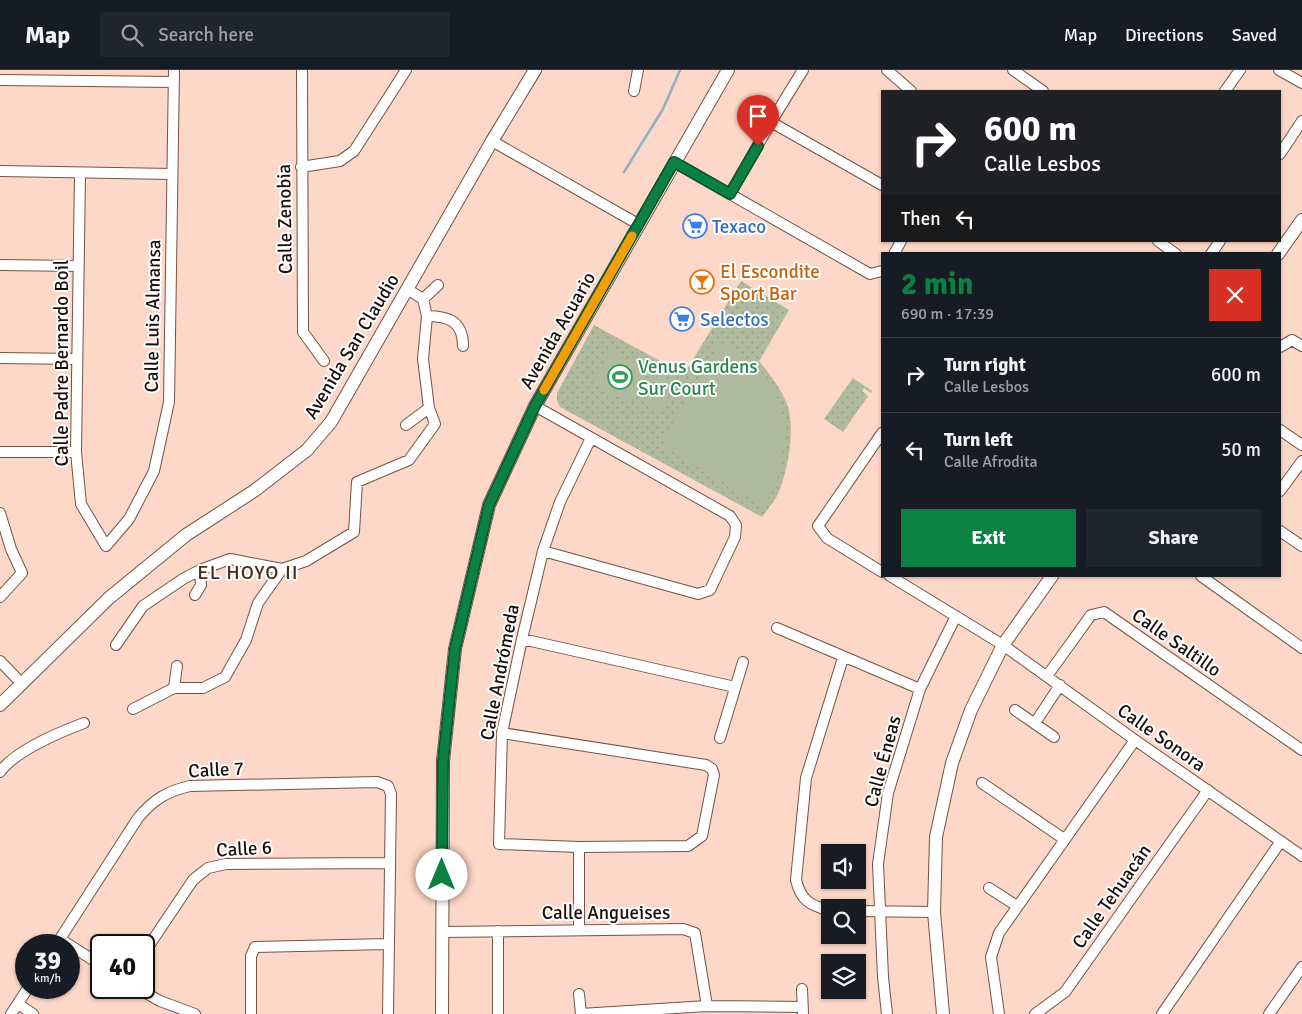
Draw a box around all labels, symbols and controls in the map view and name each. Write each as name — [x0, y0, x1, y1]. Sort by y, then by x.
search box — [100, 12, 450, 57]
text: Map — [25, 20, 70, 50]
icon: search — [118, 21, 146, 49]
text: Search here — [158, 23, 254, 47]
text: Map — [1064, 24, 1097, 46]
text: Directions — [1125, 24, 1204, 46]
text: Saved — [1232, 24, 1277, 46]
pin — [737, 95, 779, 146]
icon: arrive — [744, 102, 772, 130]
text: 600 m — [984, 107, 1077, 150]
icon: right — [901, 110, 966, 175]
text: Calle Lesbos — [984, 150, 1101, 177]
street label: Calle Zenobia — [272, 164, 298, 274]
icon: left — [951, 205, 979, 233]
text: Then — [901, 207, 941, 231]
supermarket icon: Texaco — [682, 213, 708, 239]
place label: Texaco — [712, 215, 766, 239]
street label: Calle Luis Almansa — [140, 239, 166, 393]
street label: Calle Padre Bernardo Boil — [50, 260, 74, 466]
place label: El Escondite Sport Bar — [720, 260, 820, 306]
text: 2 min — [901, 266, 973, 303]
street label: Avenida Acuario — [515, 267, 601, 393]
street label: Avenida San Claudio — [299, 269, 405, 424]
bar icon: El Escondite Sport Bar — [689, 269, 715, 295]
button: close — [1209, 269, 1261, 321]
text: 690 m · 17:39 — [901, 304, 994, 324]
supermarket icon: Selectos — [669, 306, 695, 332]
place label: Selectos — [700, 308, 769, 332]
text: Turn right — [944, 353, 1026, 377]
place label: Venus Gardens Sur Court — [638, 355, 758, 401]
icon: right — [901, 361, 929, 389]
text: 600 m — [1211, 363, 1261, 387]
sports icon: Venus Gardens Sur Court — [607, 364, 633, 390]
text: Calle Lesbos — [944, 377, 1029, 397]
text: Turn left — [944, 428, 1013, 452]
icon: left — [901, 436, 929, 464]
text: 50 m — [1221, 438, 1261, 462]
text: Calle Afrodita — [944, 452, 1038, 472]
button: Exit — [901, 509, 1076, 567]
button: Share — [1086, 509, 1261, 567]
district label: EL HOYO II — [197, 560, 299, 585]
street label: Calle Andrómeda — [475, 602, 525, 742]
street label: Calle Saltillo — [1127, 603, 1226, 682]
street label: Calle Sonora — [1113, 699, 1210, 777]
street label: Calle Éneas — [859, 713, 907, 810]
street label: Calle 7 — [188, 757, 244, 783]
street label: Calle 6 — [216, 836, 272, 862]
street label: Calle Tehuacán — [1067, 840, 1157, 953]
map controls — [821, 844, 866, 999]
button: sound — [821, 844, 866, 889]
position arrow — [415, 848, 467, 900]
button: search — [821, 899, 866, 944]
street label: Calle Angueises — [542, 901, 670, 925]
speed limit sign: 40 — [90, 934, 155, 999]
text: 39 — [34, 945, 61, 976]
button: layers — [821, 954, 866, 999]
text: km/h — [34, 971, 61, 986]

